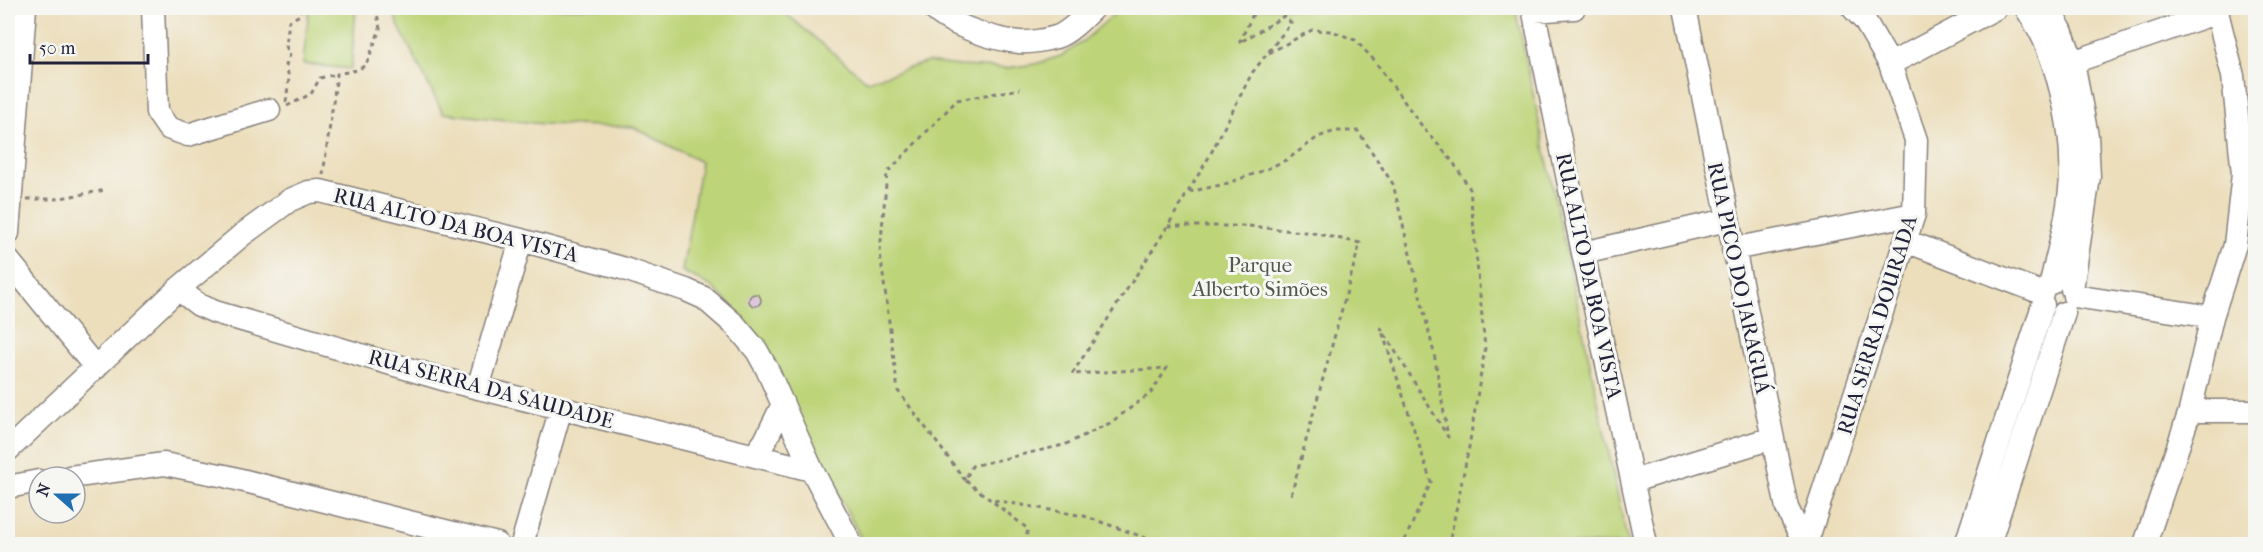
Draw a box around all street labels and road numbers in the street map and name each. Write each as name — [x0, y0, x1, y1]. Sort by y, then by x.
street label: RUA ALTO DA BOA VISTA — [1551, 151, 1627, 402]
street label: RUA PICO DO JARAGUÁ — [1703, 160, 1775, 396]
street label: RUA ALTO DA BOA VISTA — [331, 183, 581, 267]
street label: RUA SERRA DOURADA — [1832, 212, 1922, 437]
street label: RUA SERRA DA SAUDADE — [366, 345, 616, 433]

